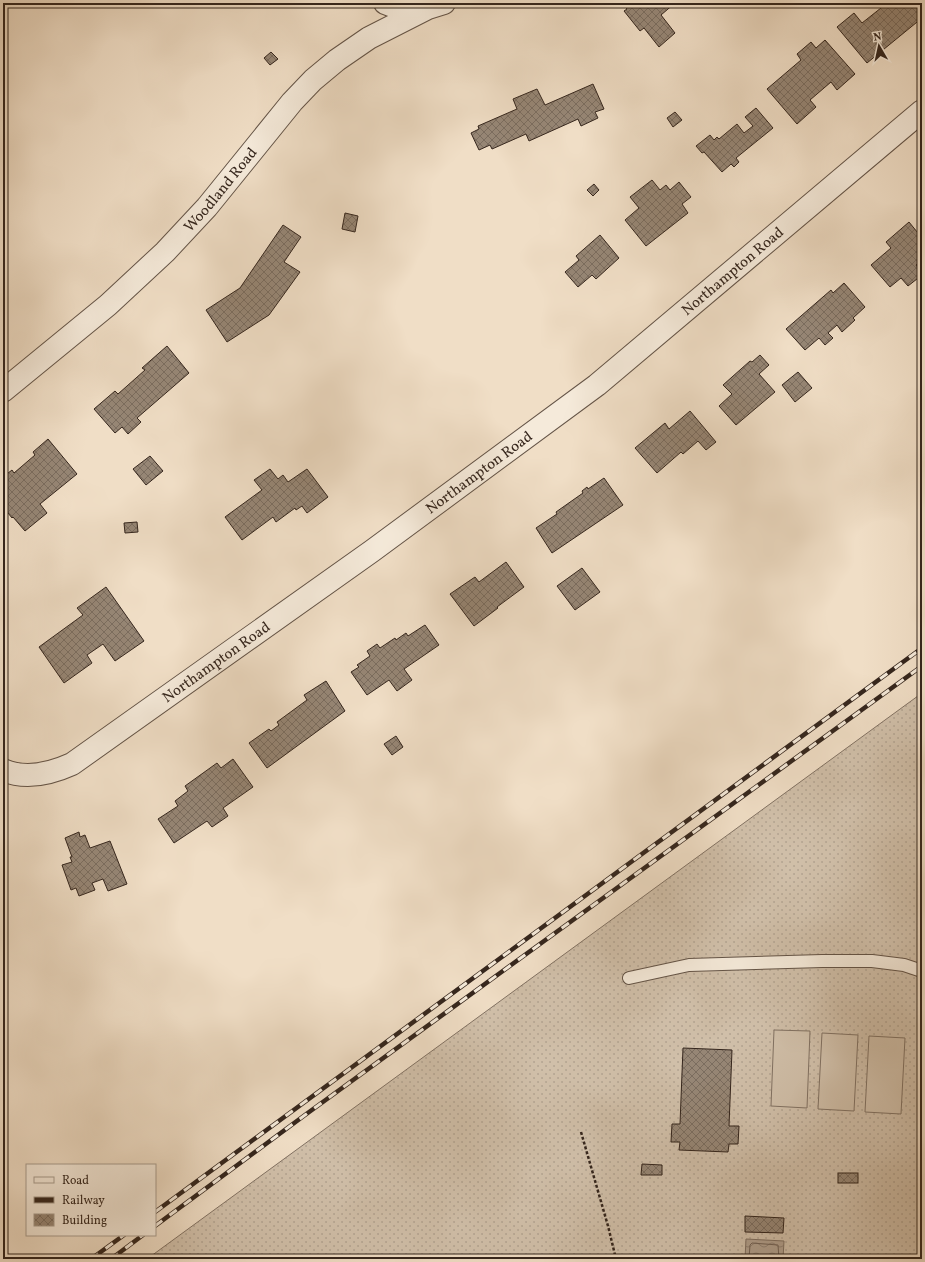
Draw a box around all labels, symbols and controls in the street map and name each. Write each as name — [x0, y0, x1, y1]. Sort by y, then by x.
north arrow — [859, 26, 899, 66]
text: N — [873, 30, 883, 46]
street label: Woodland Road — [180, 144, 263, 237]
street label: Northampton Road — [678, 223, 789, 321]
street label: Northampton Road — [422, 427, 537, 520]
street label: Northampton Road — [159, 617, 275, 709]
legend — [26, 1164, 156, 1236]
text: Road — [62, 1173, 89, 1189]
text: Railway — [62, 1193, 105, 1209]
text: Building — [62, 1213, 107, 1229]

